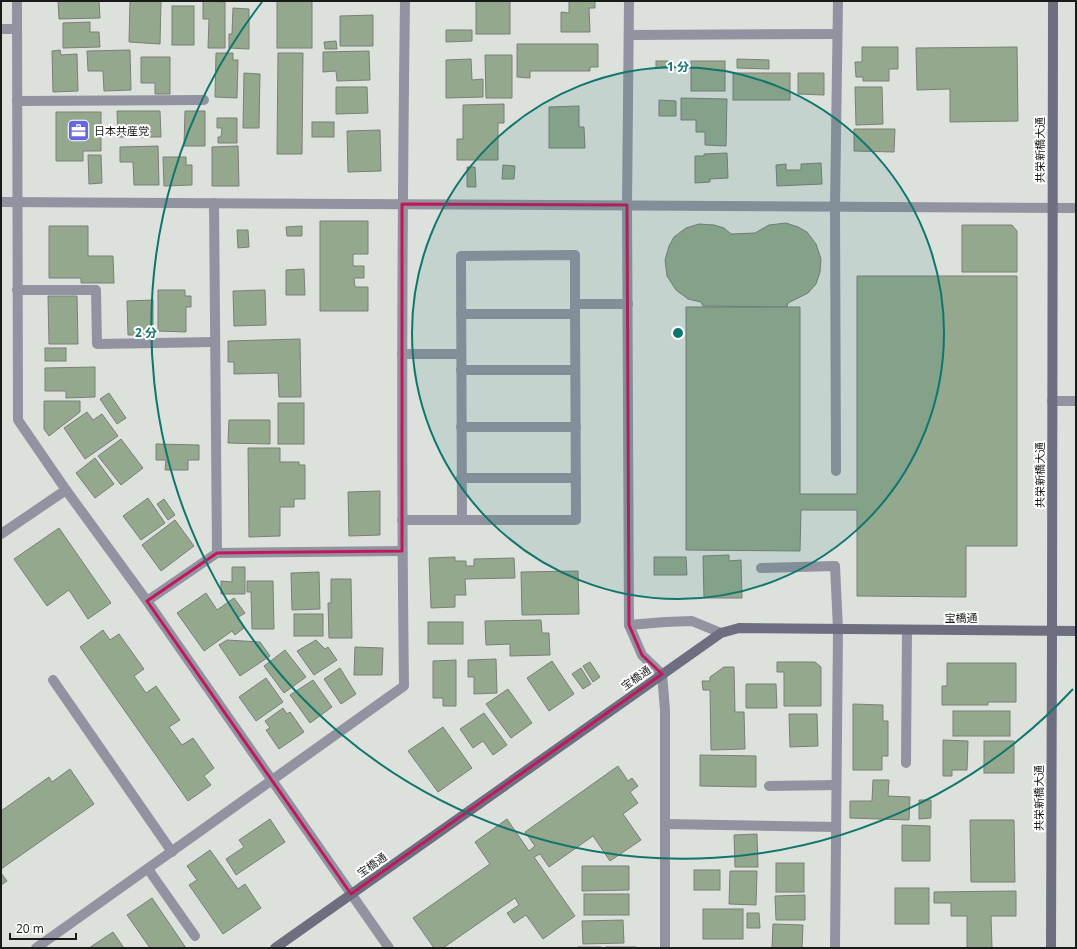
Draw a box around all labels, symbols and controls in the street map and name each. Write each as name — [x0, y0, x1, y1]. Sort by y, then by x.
text: 1 分 — [667, 58, 689, 75]
street label: 共栄新橋大通 — [1032, 117, 1047, 183]
office icon: 日本共産党 — [66, 118, 92, 144]
place label: 日本共産党 — [94, 123, 149, 138]
text: 2 分 — [135, 324, 157, 341]
centre of rings — [671, 326, 685, 340]
street label: 共栄新橋大通 — [1032, 442, 1047, 508]
street label: 宝橋通 — [945, 610, 978, 625]
street label: 宝橋通 — [618, 662, 654, 693]
street label: 共栄新橋大通 — [1031, 765, 1046, 831]
street label: 宝橋通 — [354, 849, 390, 880]
scale bar — [10, 915, 76, 941]
text: 20 m — [16, 920, 44, 937]

